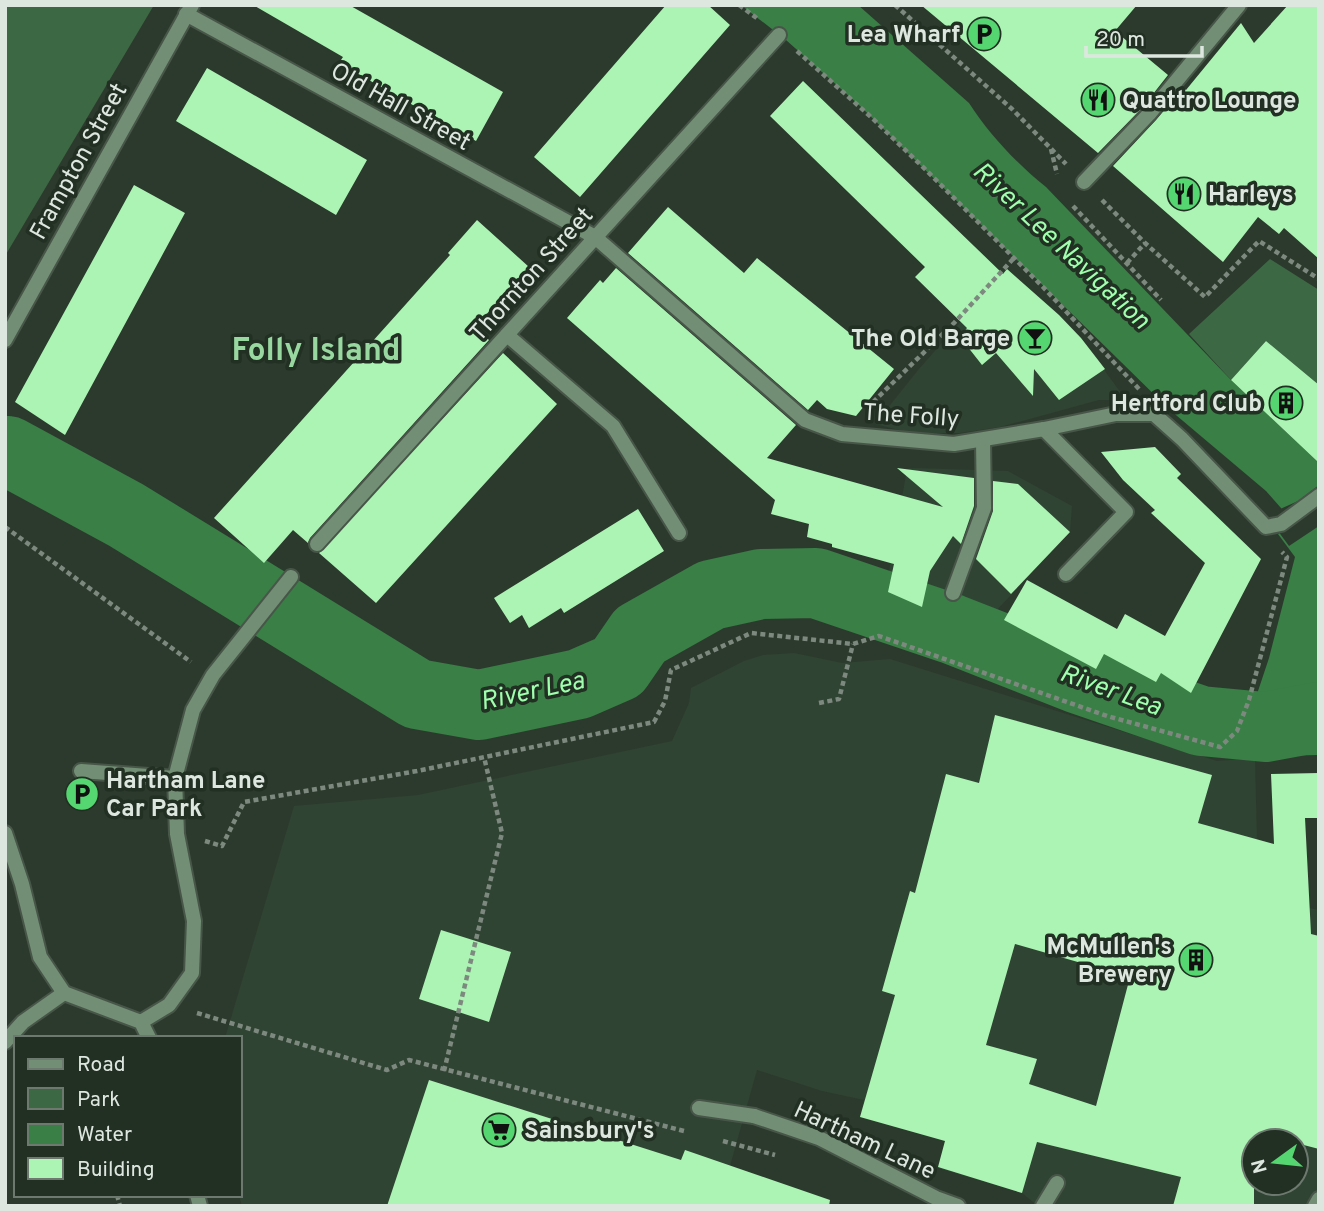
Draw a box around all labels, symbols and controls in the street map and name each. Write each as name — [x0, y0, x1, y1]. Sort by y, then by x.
scale bar — [1086, 14, 1202, 58]
parking icon: Lea Wharf — [965, 15, 1003, 53]
place label: Lea Wharf — [847, 21, 960, 51]
text: 20 m — [1096, 27, 1145, 54]
street label: Old Hall Street — [325, 57, 475, 159]
street label: Frampton Street — [24, 78, 135, 246]
restaurant icon: Quattro Lounge — [1079, 81, 1117, 119]
place label: Quattro Lounge — [1122, 87, 1296, 117]
water label: River Lee Navigation — [965, 156, 1156, 338]
restaurant icon: Harleys — [1165, 175, 1203, 213]
place label: Harleys — [1208, 181, 1294, 211]
street label: Thornton Street — [464, 202, 601, 349]
bar icon: The Old Barge — [1016, 319, 1054, 357]
place label: The Old Barge — [851, 325, 1010, 355]
district label: Folly Island — [231, 332, 401, 372]
building icon: Hertford Club — [1267, 384, 1305, 422]
place label: Hertford Club — [1111, 390, 1262, 420]
street label: The Folly — [862, 399, 960, 435]
water label: River Lea — [1055, 658, 1166, 725]
water label: River Lea — [477, 665, 588, 720]
place label: Hartham Lane Car Park — [106, 767, 265, 825]
parking icon: Hartham Lane Car Park — [63, 775, 101, 813]
place label: McMullen's Brewery — [1047, 933, 1172, 991]
building icon: McMullen's Brewery — [1177, 941, 1215, 979]
legend — [14, 1036, 242, 1197]
text: Road — [77, 1052, 126, 1079]
text: Park — [77, 1087, 120, 1114]
street label: Hartham Lane — [788, 1096, 940, 1188]
supermarket icon: Sainsbury's — [480, 1111, 518, 1149]
place label: Sainsbury's — [524, 1117, 655, 1147]
text: Water — [77, 1122, 132, 1149]
north arrow — [1240, 1127, 1310, 1197]
text: N — [1247, 1156, 1274, 1176]
text: Building — [77, 1157, 155, 1184]

